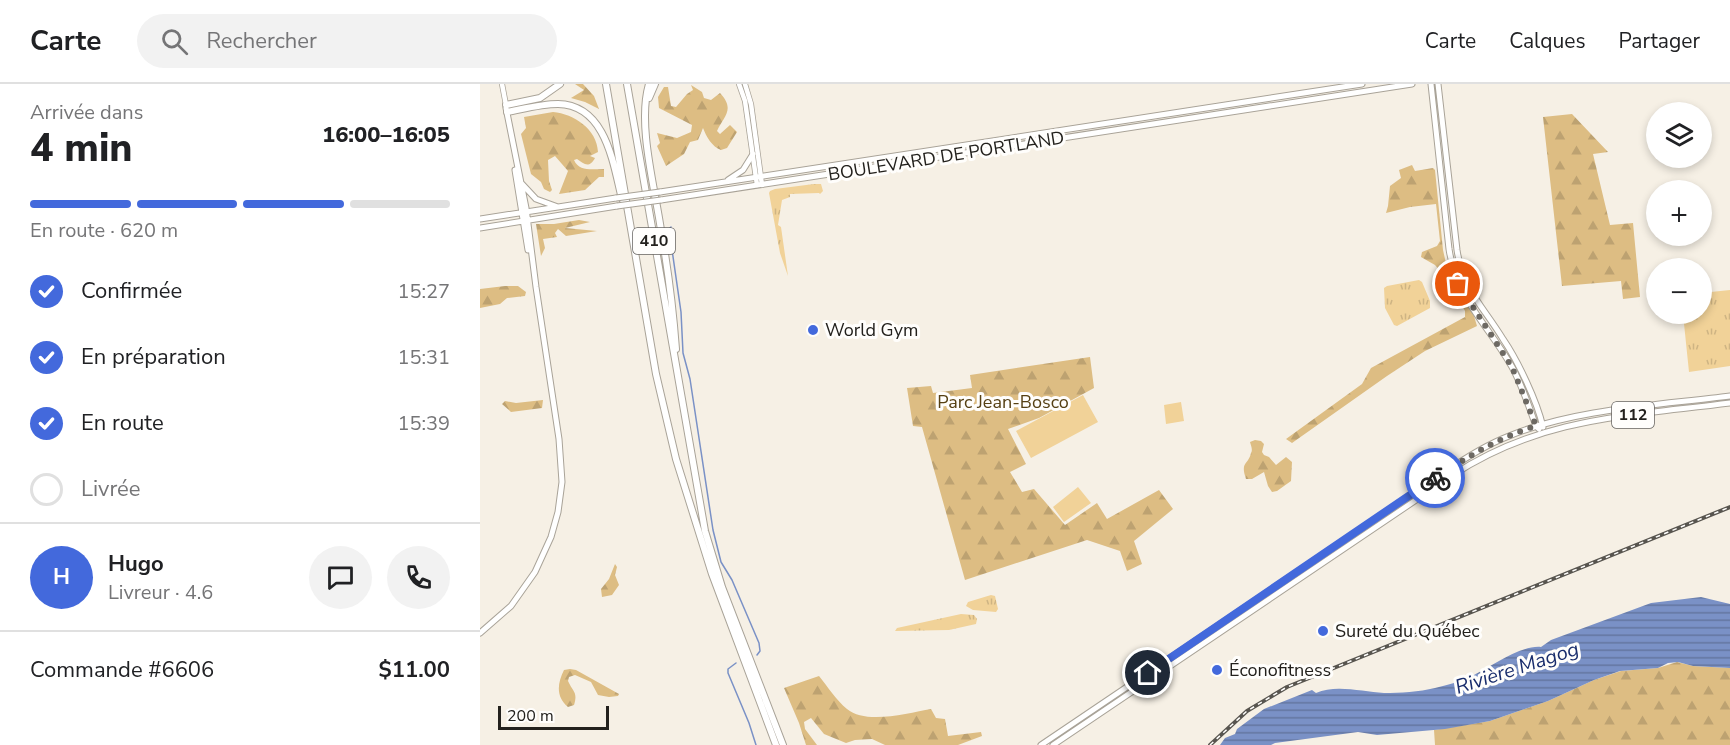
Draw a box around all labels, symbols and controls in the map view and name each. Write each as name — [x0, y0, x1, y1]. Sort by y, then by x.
search box — [137, 14, 557, 68]
text: Carte — [30, 22, 101, 60]
icon: search — [158, 25, 191, 58]
text: Rechercher — [206, 26, 317, 56]
text: Carte — [1425, 27, 1476, 55]
text: Calques — [1509, 27, 1586, 55]
text: Partager — [1619, 27, 1700, 55]
text: Arrivée dans — [30, 99, 143, 126]
map controls — [1646, 102, 1712, 324]
button: layers — [1646, 102, 1712, 168]
text: 16:00–16:05 — [322, 120, 450, 150]
text: 4 min — [30, 122, 133, 175]
street label: BOULEVARD DE PORTLAND — [826, 125, 1066, 187]
button: + — [1646, 180, 1712, 246]
text: En route · 620 m — [30, 217, 178, 244]
road number: 410 — [633, 228, 675, 254]
pin — [1432, 258, 1483, 309]
button: − — [1646, 258, 1712, 324]
icon: bag — [1441, 267, 1474, 300]
icon: check — [30, 275, 63, 308]
text: Confirmée — [81, 276, 182, 306]
text: 15:27 — [397, 278, 450, 305]
place label: World Gym — [825, 318, 918, 342]
marker: World Gym — [806, 323, 820, 337]
icon: check — [30, 341, 63, 374]
text: En préparation — [81, 342, 226, 372]
text: 15:31 — [397, 344, 450, 371]
park label: Parc Jean-Bosco — [937, 390, 1069, 414]
road number: 112 — [1612, 402, 1654, 428]
icon: check — [30, 407, 63, 440]
text: En route — [81, 408, 164, 438]
text: 15:39 — [397, 410, 450, 437]
courier — [1405, 448, 1465, 508]
icon: bike — [1419, 462, 1452, 495]
text: Livrée — [81, 474, 141, 504]
button: chat — [309, 546, 372, 609]
button: phone — [387, 546, 450, 609]
text: Hugo — [108, 549, 164, 579]
text: H — [53, 562, 70, 592]
text: Livreur · 4.6 — [108, 579, 213, 606]
place label: Sureté du Québec — [1335, 619, 1480, 643]
marker: Sureté du Québec — [1316, 624, 1330, 638]
water label: Rivière Magog — [1452, 635, 1582, 701]
pin — [1122, 647, 1173, 698]
text: Commande #6606 — [30, 655, 214, 685]
text: $11.00 — [379, 655, 450, 685]
icon: home — [1131, 656, 1164, 689]
place label: Éconofitness — [1229, 658, 1331, 682]
marker: Éconofitness — [1210, 663, 1224, 677]
scale bar — [498, 703, 609, 730]
text: 200 m — [507, 705, 554, 727]

